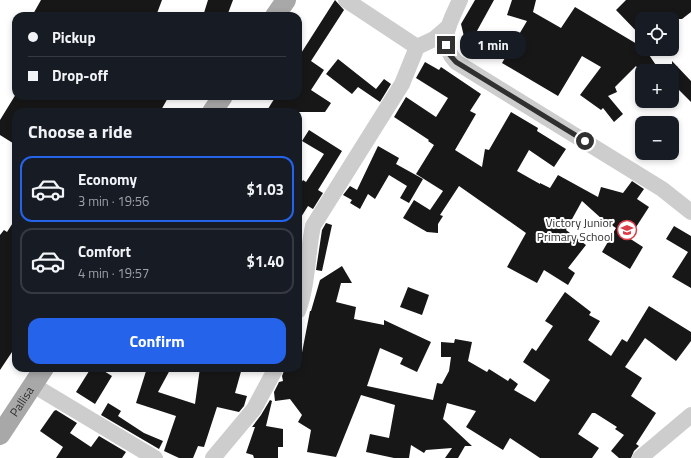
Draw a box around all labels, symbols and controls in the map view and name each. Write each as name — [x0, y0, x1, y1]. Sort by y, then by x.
map controls — [635, 12, 679, 160]
button: locate — [635, 12, 679, 56]
text: Pickup — [52, 26, 96, 49]
callout: 1 min — [460, 31, 526, 59]
text: 1 min — [477, 35, 509, 55]
route end — [437, 36, 455, 54]
text: Drop-off — [52, 64, 108, 87]
button: + — [635, 64, 679, 108]
button: − — [635, 116, 679, 160]
text: Choose a ride — [28, 118, 132, 145]
route start — [576, 132, 594, 150]
text: Economy — [78, 168, 137, 191]
icon: car — [30, 171, 66, 207]
text: $1.03 — [247, 178, 284, 201]
text: 3 min · 19:56 — [78, 191, 149, 211]
place label: Victory Junior Primary School — [537, 213, 613, 246]
school or university icon: Victory Junior Primary School — [616, 219, 638, 241]
text: Comfort — [78, 240, 131, 263]
icon: car — [30, 243, 66, 279]
text: $1.40 — [247, 250, 284, 273]
text: 4 min · 19:57 — [78, 263, 149, 283]
button: Confirm — [28, 318, 286, 364]
street label: Pallisa — [5, 382, 39, 420]

